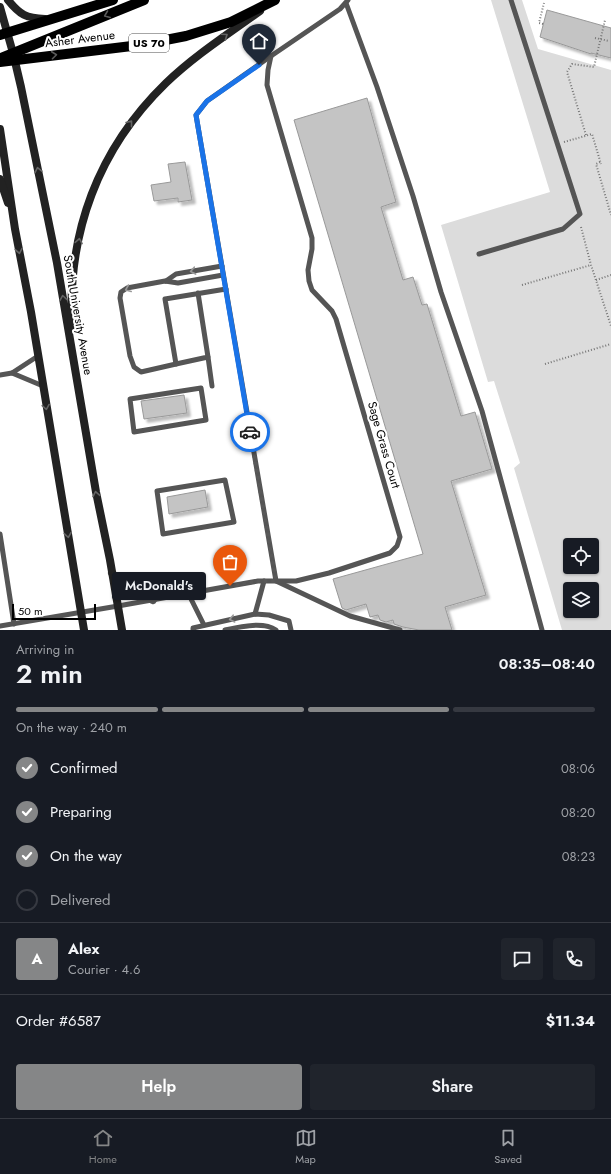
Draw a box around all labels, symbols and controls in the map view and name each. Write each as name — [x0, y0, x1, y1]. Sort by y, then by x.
one-way arrow — [104, 10, 111, 18]
pin — [242, 24, 276, 65]
street label: Asher Avenue — [44, 26, 116, 52]
icon: home — [248, 30, 270, 52]
one-way arrow — [221, 33, 228, 41]
road number: US 70 — [129, 34, 169, 52]
one-way arrow — [51, 51, 57, 60]
one-way arrow — [125, 121, 132, 128]
one-way arrow — [35, 167, 43, 173]
one-way arrow — [74, 238, 82, 245]
one-way arrow — [15, 248, 23, 254]
street label: South University Avenue — [59, 254, 97, 376]
one-way arrow — [190, 266, 196, 275]
one-way arrow — [124, 285, 131, 293]
one-way arrow — [59, 295, 68, 301]
street label: Sage Grass Court — [363, 400, 405, 491]
one-way arrow — [41, 404, 50, 410]
courier — [230, 412, 270, 452]
icon: car — [239, 421, 261, 443]
one-way arrow — [93, 491, 101, 497]
one-way arrow — [63, 532, 72, 538]
map controls — [563, 538, 599, 618]
button: locate — [563, 538, 599, 574]
pin — [213, 545, 247, 586]
icon: bag — [219, 551, 241, 573]
callout: McDonald's — [112, 572, 206, 600]
text: McDonald's — [125, 576, 193, 595]
button: layers — [563, 582, 599, 618]
scale bar — [12, 602, 96, 621]
text: 50 m — [18, 603, 43, 619]
one-way arrow — [229, 614, 236, 622]
text: Arriving in — [16, 640, 74, 659]
text: 08:35–08:40 — [499, 653, 595, 675]
text: 2 min — [16, 655, 83, 693]
text: On the way · 240 m — [16, 718, 127, 737]
icon: check — [16, 757, 38, 779]
text: Confirmed — [50, 757, 118, 779]
text: 08:06 — [561, 759, 595, 778]
icon: check — [16, 801, 38, 823]
text: Preparing — [50, 801, 112, 823]
text: 08:20 — [561, 803, 595, 822]
icon: check — [16, 845, 38, 867]
text: On the way — [50, 845, 122, 867]
text: 08:23 — [562, 847, 595, 866]
text: Delivered — [50, 889, 111, 911]
text: Alex — [68, 938, 99, 960]
button: chat — [501, 938, 543, 980]
button: phone — [553, 938, 595, 980]
text: A — [31, 948, 43, 970]
text: Courier · 4.6 — [68, 960, 141, 979]
text: Order #6587 — [16, 1010, 101, 1032]
text: $11.34 — [546, 1010, 595, 1032]
button: Help — [16, 1064, 302, 1110]
button: Share — [310, 1064, 595, 1110]
tab: Home — [89, 1127, 117, 1167]
tab: Map — [295, 1127, 317, 1167]
tab: Saved — [494, 1127, 522, 1167]

